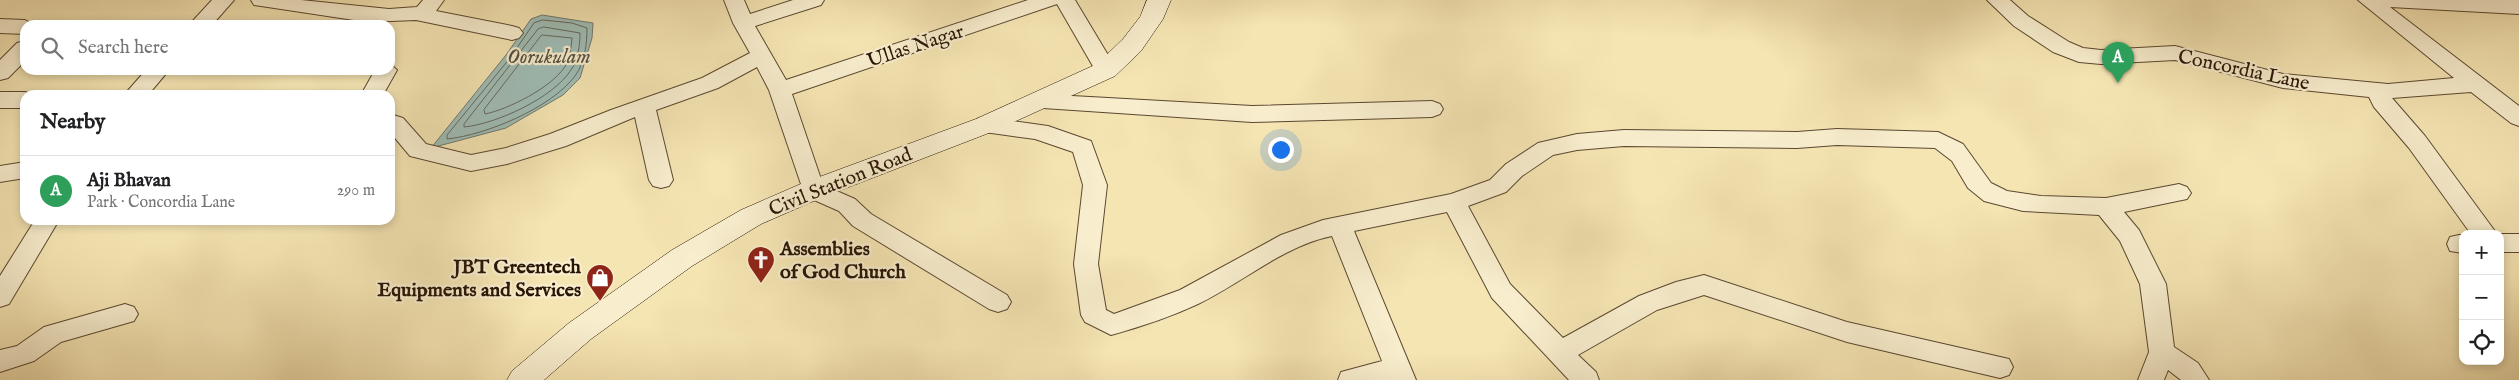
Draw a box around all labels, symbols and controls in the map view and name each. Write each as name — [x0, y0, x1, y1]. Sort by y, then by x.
street label: Ullas Nagar — [864, 19, 968, 74]
search box — [20, 20, 395, 75]
icon: search — [38, 34, 66, 62]
text: Search here — [78, 36, 169, 60]
pin: A — [2102, 42, 2134, 83]
water label: Oorukulam — [507, 44, 591, 71]
street label: Concordia Lane — [2176, 44, 2312, 97]
text: Nearby — [40, 109, 105, 136]
your location — [1268, 137, 1294, 163]
street label: Civil Station Road — [765, 142, 916, 223]
text: Aji Bhavan — [87, 169, 171, 193]
text: A — [51, 181, 61, 201]
text: 290 m — [337, 181, 375, 201]
text: Park · Concordia Lane — [87, 193, 235, 213]
map controls — [2459, 230, 2504, 365]
button: + — [2459, 230, 2504, 275]
place label: Assemblies of God Church — [779, 237, 906, 285]
church icon: Assemblies of God Church — [746, 245, 776, 284]
place label: JBT Greentech Equipments and Services — [377, 255, 581, 303]
shop icon: JBT Greentech Equipments and Services — [585, 263, 615, 302]
button: − — [2459, 275, 2504, 320]
button: locate — [2459, 320, 2504, 365]

